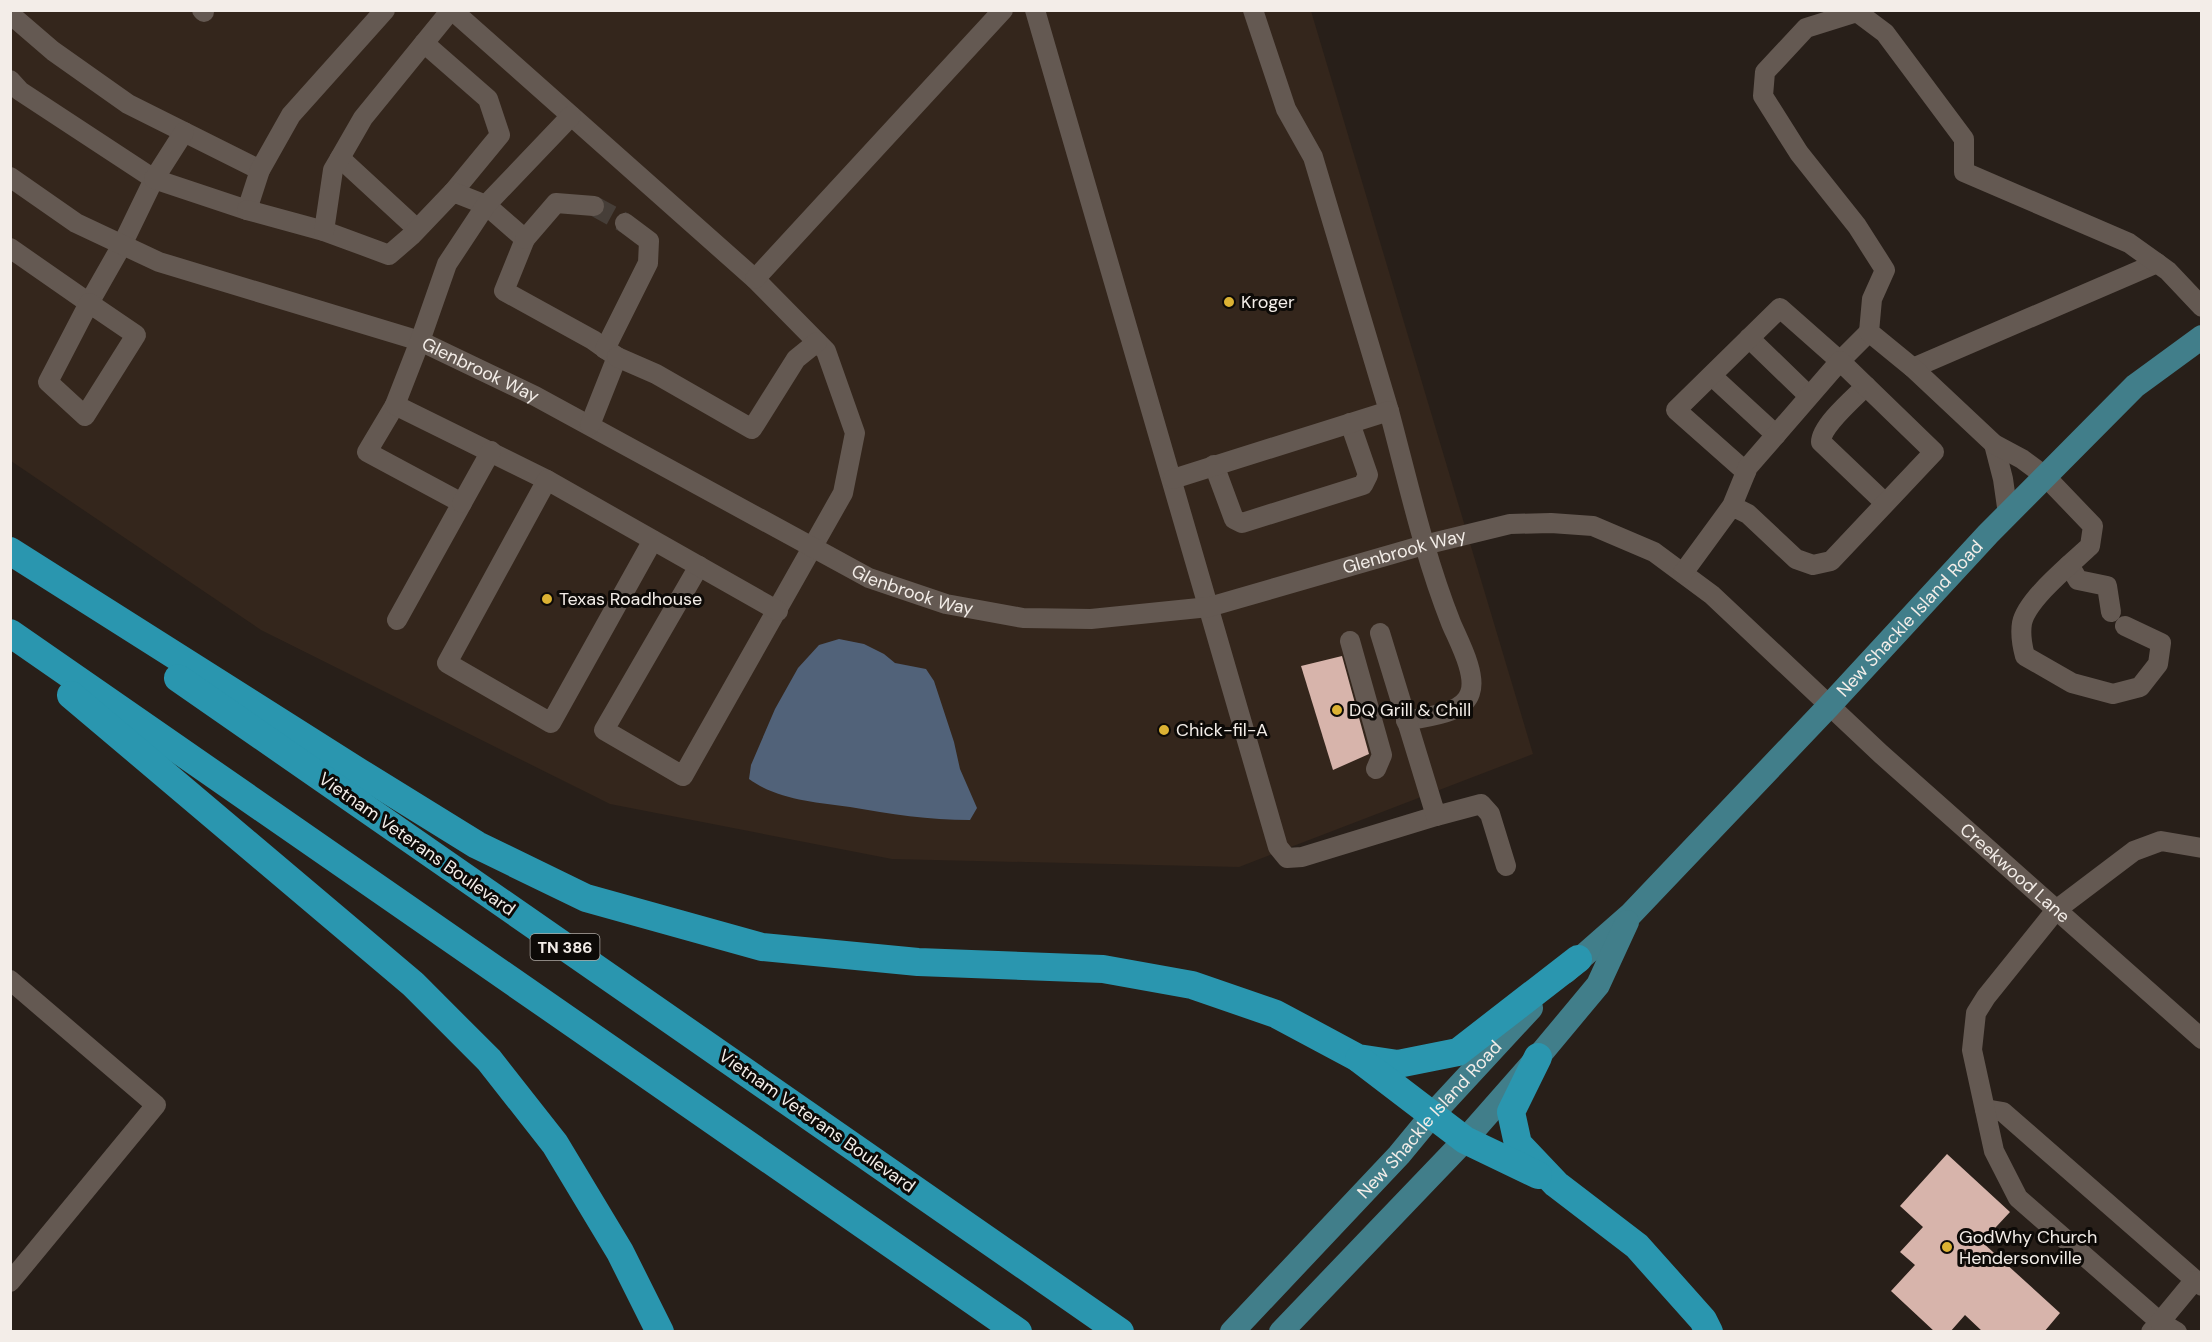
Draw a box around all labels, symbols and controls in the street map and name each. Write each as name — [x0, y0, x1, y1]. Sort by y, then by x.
place label: Kroger — [1241, 290, 1295, 314]
marker: Kroger — [1222, 295, 1236, 309]
street label: Glenbrook Way — [418, 332, 543, 408]
street label: Glenbrook Way — [1340, 523, 1469, 580]
street label: New Shackle Island Road — [1831, 535, 1988, 702]
street label: Glenbrook Way — [847, 559, 975, 621]
place label: Texas Roadhouse — [559, 587, 702, 611]
marker: Texas Roadhouse — [540, 592, 554, 606]
place label: DQ Grill & Chill — [1349, 698, 1471, 722]
marker: DQ Grill & Chill — [1330, 703, 1344, 717]
place label: Chick-fil-A — [1176, 718, 1268, 742]
marker: Chick-fil-A — [1157, 723, 1171, 737]
street label: Vietnam Veterans Boulevard — [314, 767, 520, 921]
street label: Creekwood Lane — [1955, 818, 2075, 928]
road number: TN 386 — [530, 934, 600, 960]
street label: New Shackle Island Road — [1352, 1035, 1507, 1204]
street label: Vietnam Veterans Boulevard — [714, 1044, 920, 1198]
place label: GodWhy Church Hendersonville — [1959, 1225, 2097, 1270]
marker: GodWhy Church Hendersonville — [1940, 1240, 1954, 1254]

